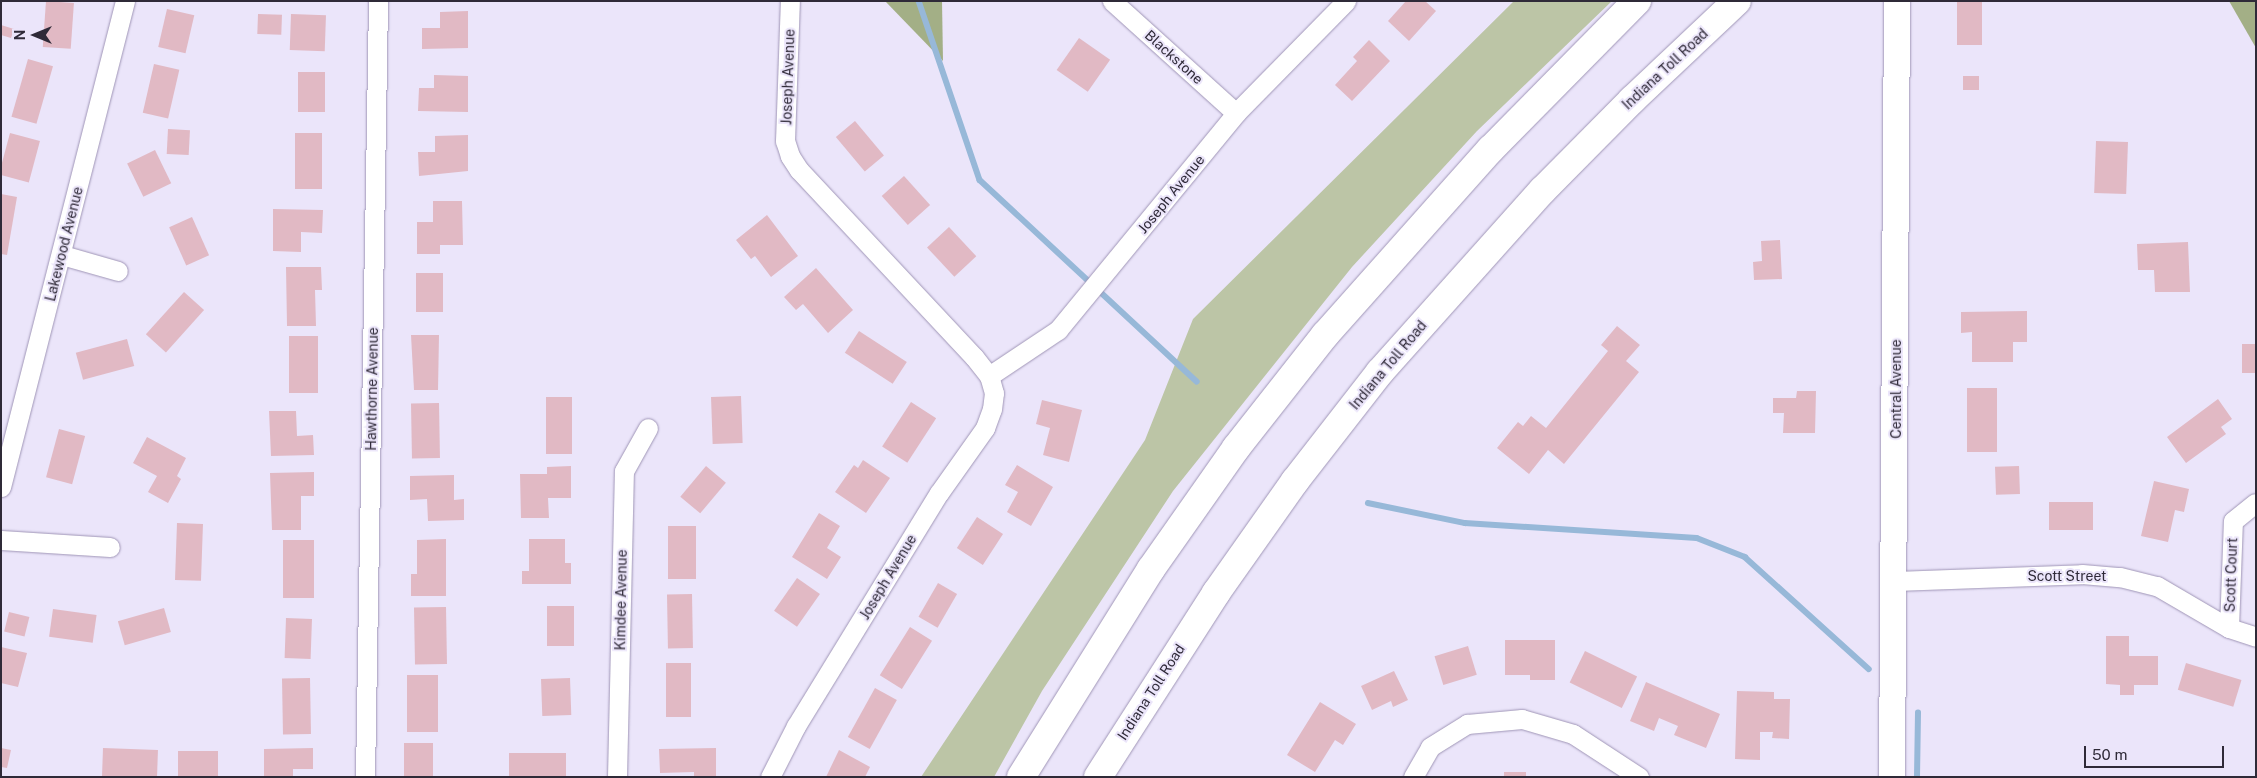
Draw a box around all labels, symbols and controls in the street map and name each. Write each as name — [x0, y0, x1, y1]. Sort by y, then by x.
north arrow — [10, 10, 60, 60]
street label: Indiana Toll Road — [1619, 25, 1711, 113]
street label: Blackstone — [1141, 26, 1207, 88]
street label: Joseph Avenue — [778, 29, 798, 125]
text: N — [12, 30, 28, 40]
street label: Joseph Avenue — [1134, 151, 1208, 237]
street label: Lakewood Avenue — [42, 185, 86, 303]
street label: Indiana Toll Road — [1346, 317, 1430, 413]
street label: Hawthorne Avenue — [363, 327, 381, 451]
street label: Central Avenue — [1888, 339, 1904, 439]
street label: Joseph Avenue — [856, 531, 920, 623]
street label: Scott Court — [2221, 537, 2241, 613]
street label: Kimdee Avenue — [612, 549, 630, 651]
street label: Scott Street — [2027, 568, 2107, 584]
street label: Indiana Toll Road — [1114, 641, 1188, 743]
scale bar — [2087, 736, 2227, 768]
text: 50 m — [2092, 746, 2127, 763]

